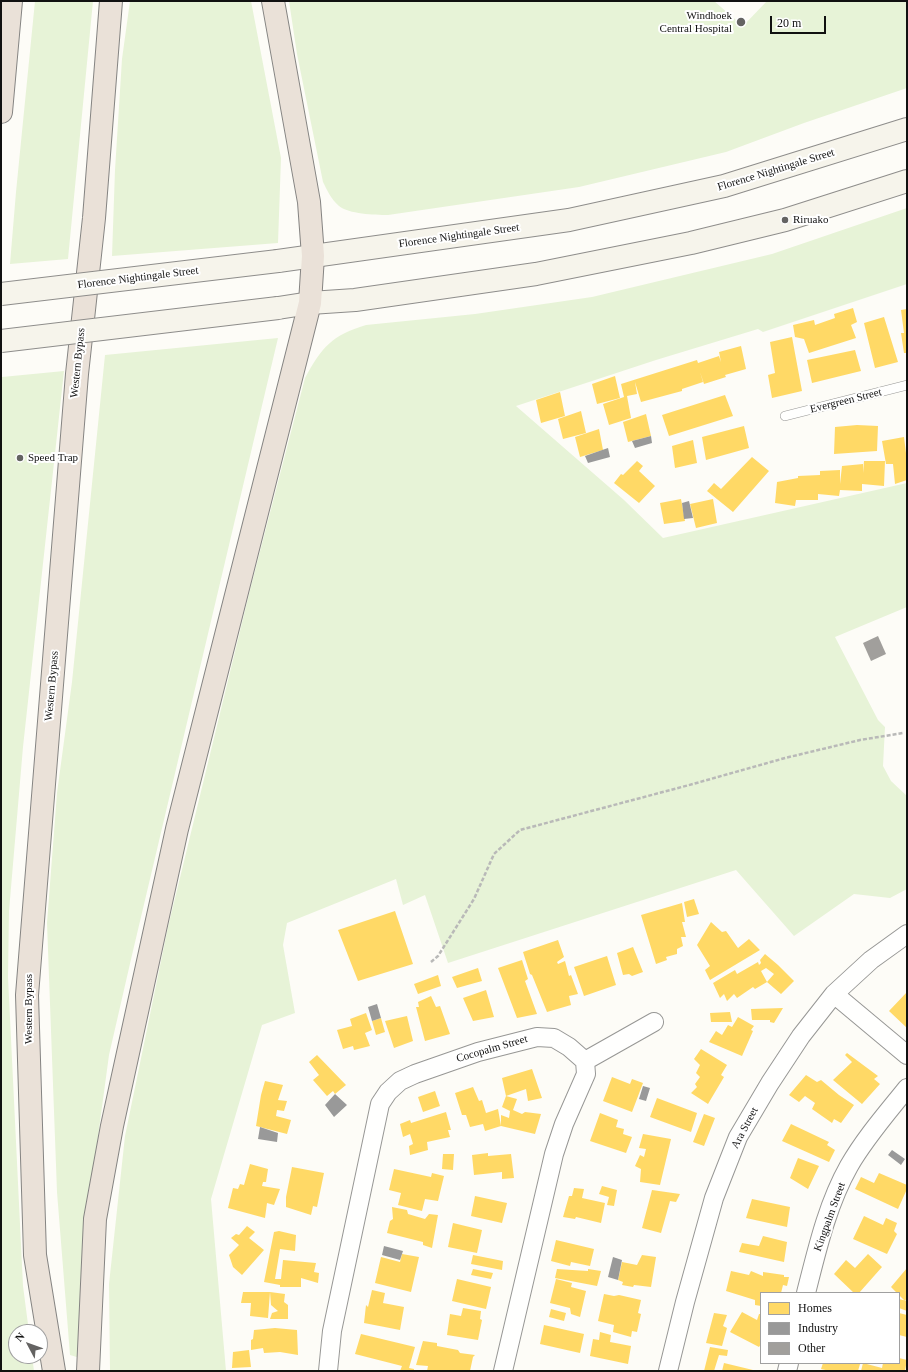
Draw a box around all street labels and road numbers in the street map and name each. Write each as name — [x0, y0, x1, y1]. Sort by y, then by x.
street label: Florence Nightingale Street — [716, 146, 836, 194]
street label: Florence Nightingale Street — [398, 221, 520, 251]
street label: Florence Nightingale Street — [77, 264, 199, 292]
street label: Western Bypass — [68, 327, 88, 399]
street label: Evergreen Street — [809, 386, 883, 416]
street label: Western Bypass — [42, 650, 62, 722]
street label: Western Bypass — [22, 974, 36, 1044]
street label: Cocopalm Street — [455, 1033, 529, 1065]
street label: Ara Street — [729, 1105, 761, 1151]
street label: Kingpalm Street — [811, 1181, 849, 1253]

